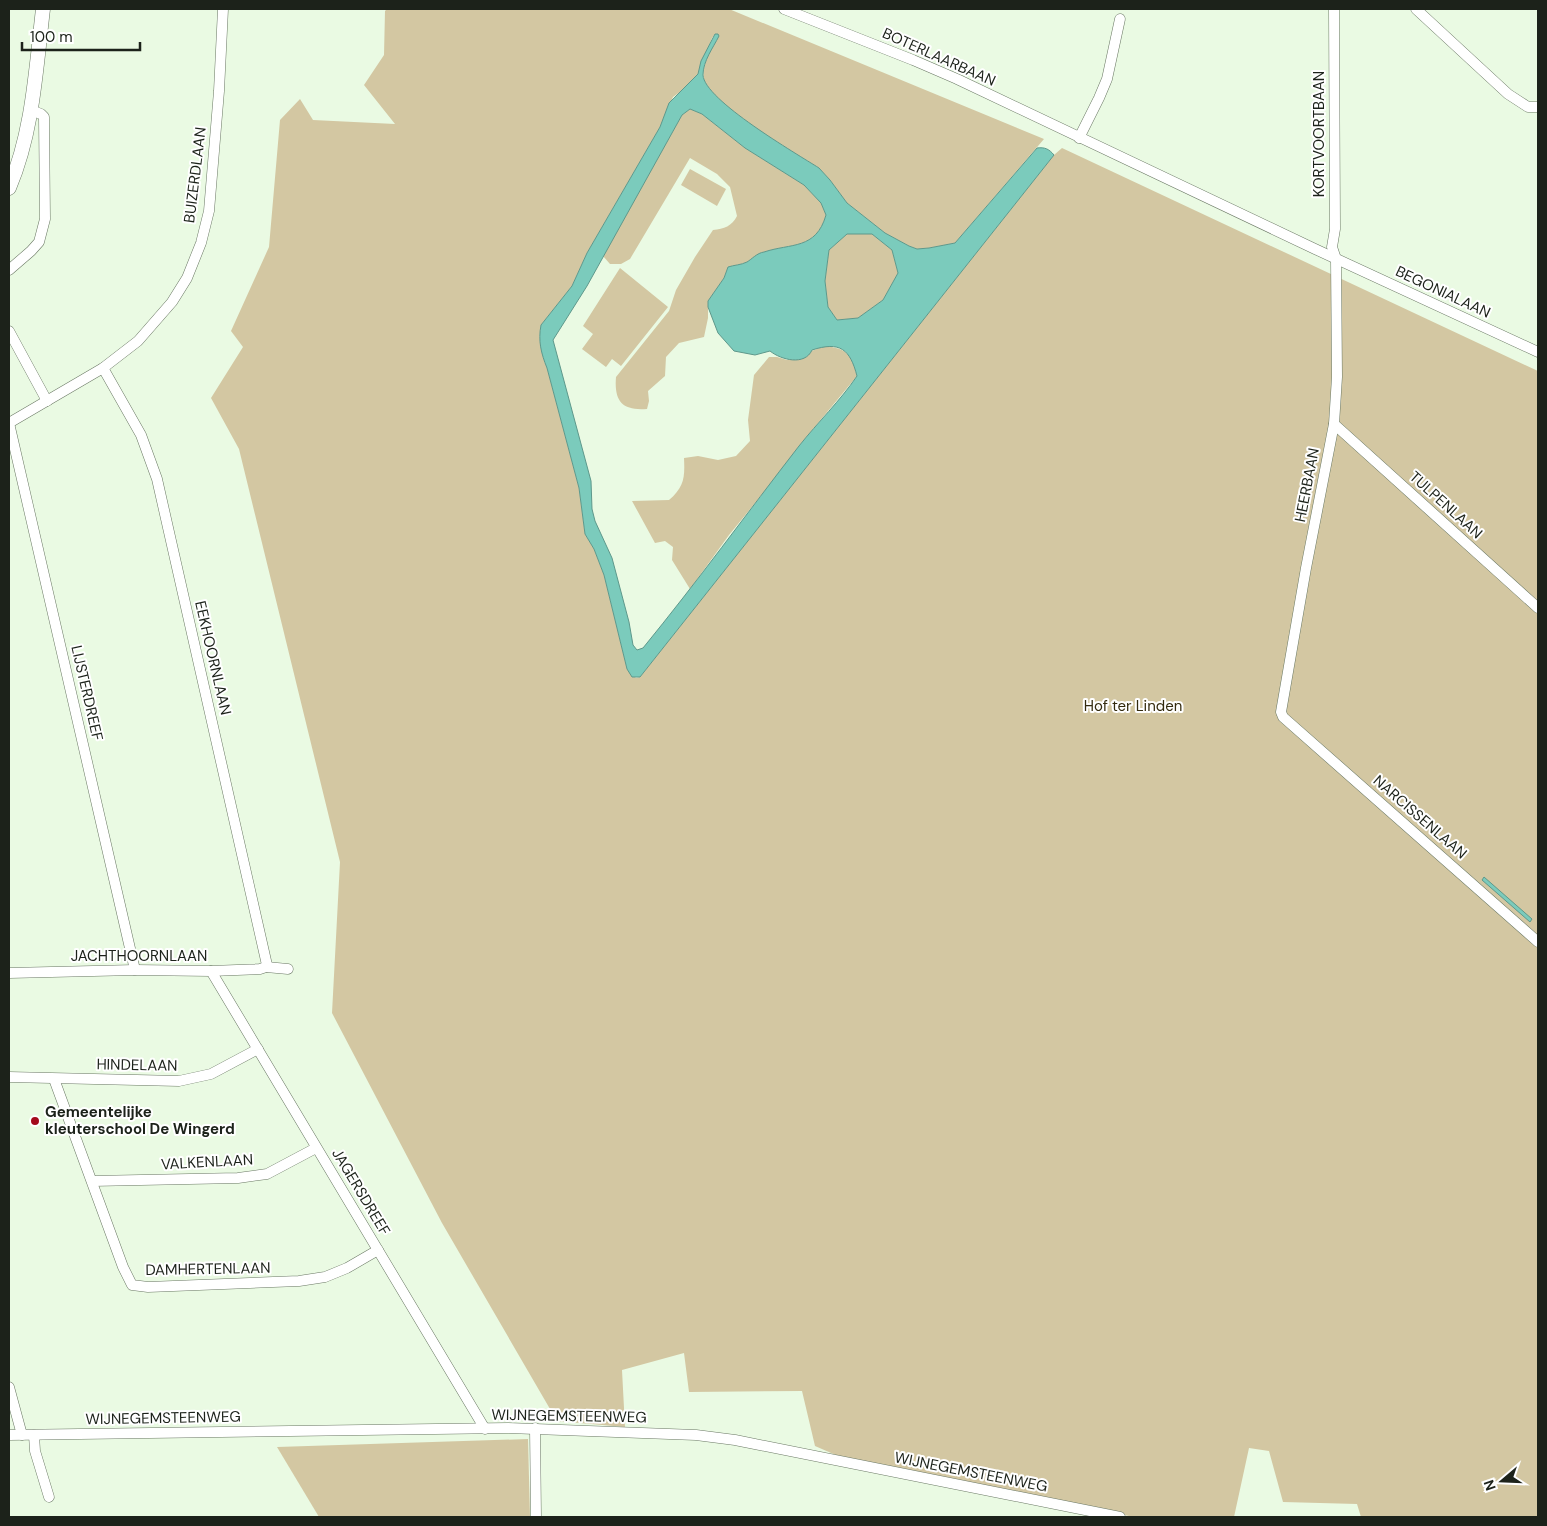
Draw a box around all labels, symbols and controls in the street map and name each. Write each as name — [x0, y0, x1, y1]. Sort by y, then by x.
scale bar — [22, 20, 140, 52]
street label: BOTERLAARBAAN — [879, 23, 999, 91]
text: 100 m — [30, 27, 73, 47]
street label: KORTVOORTBAAN — [1309, 71, 1329, 197]
street label: BUIZERDLAAN — [179, 126, 211, 224]
street label: BEGONIALAAN — [1392, 261, 1494, 323]
street label: HEERBAAN — [1290, 446, 1324, 524]
street label: TULPENLAAN — [1405, 467, 1487, 543]
street label: EEKHOORNLAAN — [190, 599, 236, 717]
street label: LIJSTERDREEF — [66, 643, 108, 743]
park label: Hof ter Linden — [1084, 696, 1182, 716]
street label: NARCISSENLAAN — [1369, 771, 1471, 863]
street label: JACHTHOORNLAAN — [71, 946, 207, 966]
street label: HINDELAAN — [96, 1054, 178, 1076]
place label: Gemeentelijke kleuterschool De Wingerd — [45, 1102, 235, 1139]
marker: Gemeentelijke kleuterschool De Wingerd — [29, 1115, 41, 1127]
street label: JAGERSDREEF — [327, 1145, 395, 1239]
street label: VALKENLAAN — [160, 1150, 254, 1174]
street label: DAMHERTENLAAN — [145, 1258, 271, 1280]
street label: WIJNEGEMSTEENWEG — [491, 1405, 647, 1427]
street label: WIJNEGEMSTEENWEG — [85, 1407, 241, 1429]
street label: WIJNEGEMSTEENWEG — [893, 1447, 1049, 1497]
north arrow — [1477, 1456, 1527, 1506]
text: N — [1480, 1477, 1500, 1493]

